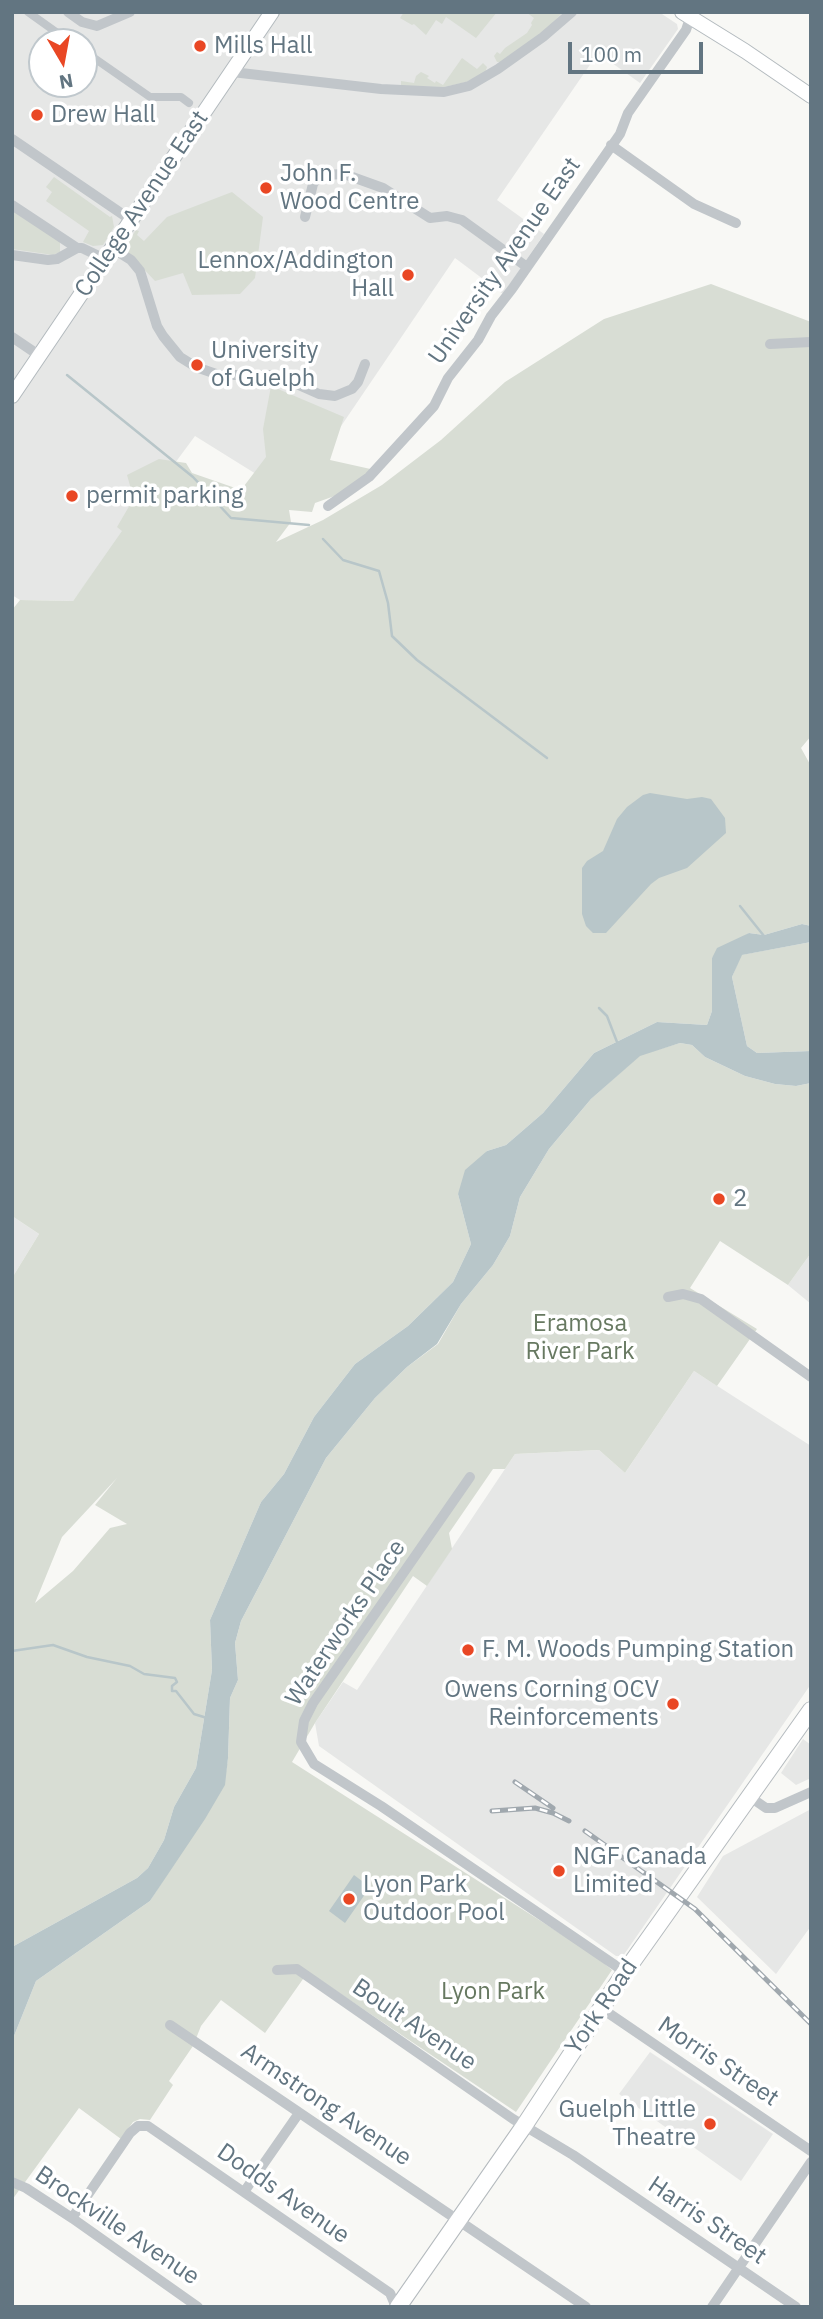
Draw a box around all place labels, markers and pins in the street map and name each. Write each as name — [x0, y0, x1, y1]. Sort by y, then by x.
place label: Mills Hall — [214, 32, 312, 60]
marker: Mills Hall — [192, 38, 208, 54]
place label: Drew Hall — [51, 101, 156, 129]
marker: Drew Hall — [29, 107, 45, 123]
place label: John F. Wood Centre — [280, 160, 419, 216]
marker: John F. Wood Centre — [258, 180, 274, 196]
place label: Lennox/Addington Hall — [197, 247, 394, 303]
marker: Lennox/Addington Hall — [400, 267, 416, 283]
place label: University of Guelph — [211, 337, 319, 393]
marker: University of Guelph — [189, 357, 205, 373]
place label: permit parking — [86, 482, 243, 510]
marker: permit parking — [64, 488, 80, 504]
place label: 2 — [733, 1185, 747, 1213]
marker: 2 — [711, 1191, 727, 1207]
place label: F. M. Woods Pumping Station — [482, 1636, 794, 1664]
marker: F. M. Woods Pumping Station — [460, 1642, 476, 1658]
place label: Owens Corning OCV Reinforcements — [444, 1676, 659, 1732]
marker: Owens Corning OCV Reinforcements — [665, 1696, 681, 1712]
place label: NGF Canada Limited — [573, 1843, 707, 1899]
marker: NGF Canada Limited — [551, 1863, 567, 1879]
place label: Lyon Park Outdoor Pool — [363, 1871, 505, 1927]
marker: Lyon Park Outdoor Pool — [341, 1891, 357, 1907]
place label: Guelph Little Theatre — [558, 2096, 696, 2152]
marker: Guelph Little Theatre — [702, 2116, 718, 2132]

